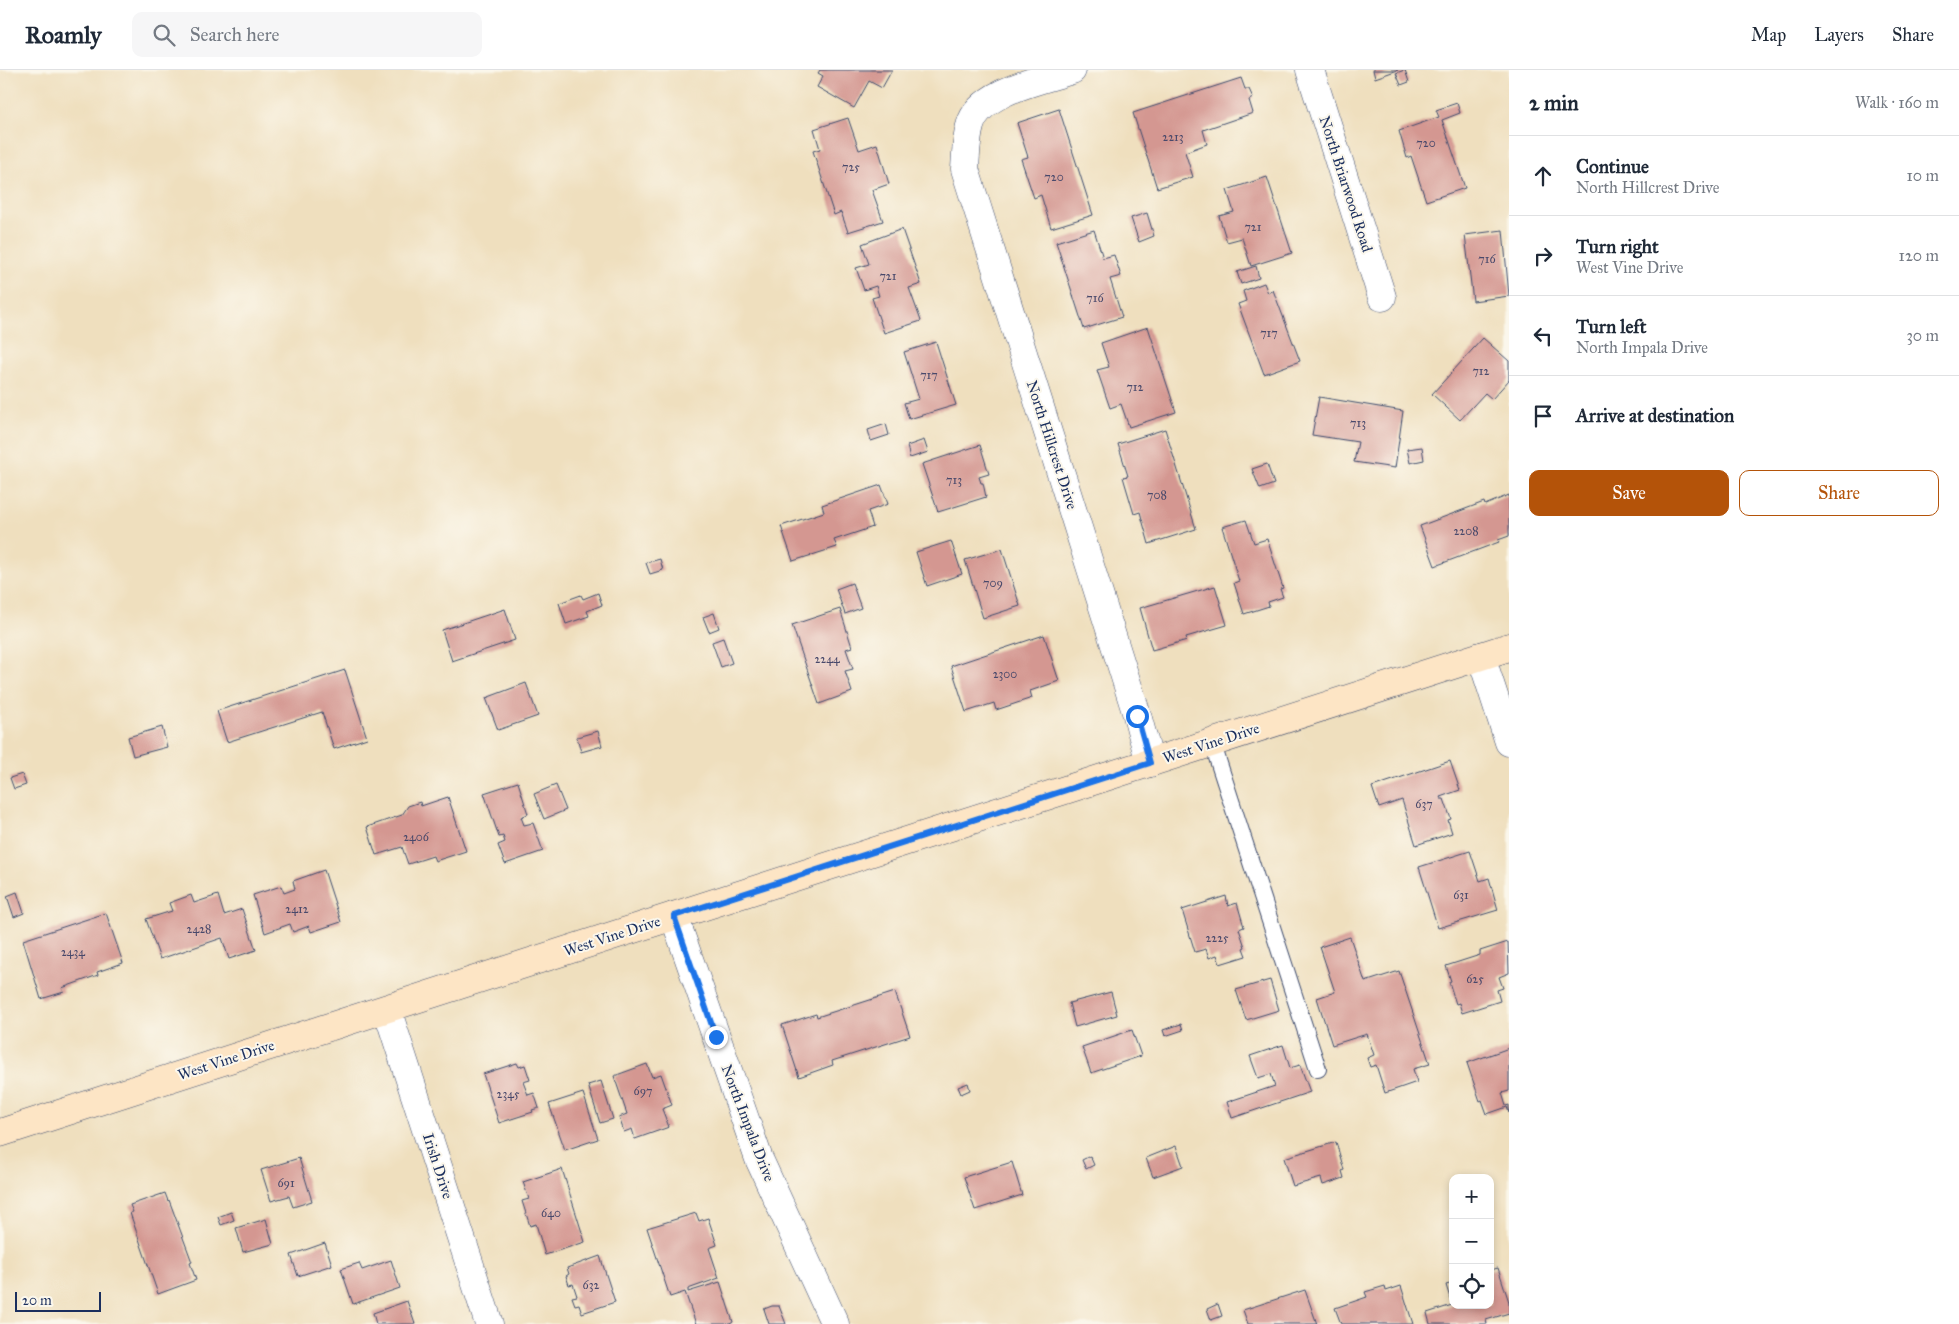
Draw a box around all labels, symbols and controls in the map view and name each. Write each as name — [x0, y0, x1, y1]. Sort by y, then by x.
search box — [132, 12, 482, 57]
text: Roamly — [25, 20, 102, 50]
icon: search — [150, 21, 178, 49]
text: Search here — [190, 23, 280, 46]
text: Map — [1751, 24, 1786, 46]
text: Layers — [1814, 24, 1864, 46]
text: Share — [1892, 24, 1934, 46]
text: 2 min — [1529, 90, 1579, 116]
text: Walk · 160 m — [1855, 93, 1939, 112]
street label: North Briarwood Road — [1315, 114, 1377, 255]
house number: 2213 — [1162, 130, 1184, 144]
house number: 720 — [1416, 136, 1436, 150]
text: Continue — [1576, 155, 1649, 178]
house number: 725 — [842, 160, 860, 174]
icon: ahead — [1529, 162, 1557, 190]
text: 10 m — [1907, 166, 1939, 185]
house number: 720 — [1044, 170, 1064, 184]
text: North Hillcrest Drive — [1576, 178, 1720, 197]
house number: 721 — [1244, 220, 1262, 234]
text: Turn right — [1576, 235, 1659, 258]
icon: right — [1529, 242, 1557, 270]
text: 120 m — [1899, 246, 1939, 265]
house number: 716 — [1478, 252, 1496, 266]
text: West Vine Drive — [1576, 258, 1683, 277]
house number: 721 — [879, 269, 897, 283]
house number: 716 — [1086, 291, 1104, 305]
text: Turn left — [1576, 315, 1646, 338]
icon: left — [1529, 322, 1557, 350]
house number: 717 — [1260, 326, 1278, 340]
text: 30 m — [1906, 326, 1939, 345]
text: North Impala Drive — [1576, 338, 1708, 357]
house number: 712 — [1472, 364, 1490, 378]
house number: 717 — [920, 368, 938, 382]
street label: North Hillcrest Drive — [1023, 378, 1081, 512]
house number: 712 — [1126, 380, 1144, 394]
icon: arrive — [1529, 402, 1557, 430]
text: Arrive at destination — [1576, 404, 1734, 427]
house number: 713 — [1350, 416, 1366, 430]
button: Save — [1529, 470, 1729, 516]
button: Share — [1739, 470, 1939, 516]
house number: 713 — [946, 473, 962, 487]
house number: 708 — [1147, 488, 1167, 502]
house number: 2208 — [1453, 524, 1479, 538]
house number: 709 — [983, 576, 1003, 590]
house number: 2244 — [814, 652, 840, 666]
house number: 2300 — [993, 667, 1017, 681]
route start — [1126, 705, 1149, 728]
street label: West Vine Drive — [1160, 719, 1262, 767]
house number: 637 — [1415, 797, 1433, 811]
house number: 2406 — [403, 830, 430, 844]
house number: 631 — [1453, 888, 1469, 902]
house number: 2412 — [285, 902, 309, 916]
street label: West Vine Drive — [561, 912, 663, 960]
house number: 2428 — [187, 922, 211, 936]
house number: 2225 — [1205, 931, 1229, 945]
house number: 2434 — [61, 945, 85, 959]
house number: 625 — [1466, 972, 1484, 986]
route end — [705, 1026, 728, 1049]
street label: West Vine Drive — [175, 1036, 277, 1084]
street label: North Impala Drive — [717, 1062, 779, 1184]
house number: 697 — [633, 1084, 653, 1098]
house number: 2345 — [497, 1087, 520, 1101]
street label: Irish Drive — [419, 1131, 457, 1201]
map controls — [1449, 1174, 1494, 1309]
button: + — [1449, 1174, 1494, 1219]
house number: 691 — [277, 1176, 295, 1190]
house number: 640 — [541, 1206, 561, 1220]
button: − — [1449, 1219, 1494, 1264]
button: locate — [1449, 1264, 1494, 1309]
house number: 632 — [583, 1278, 600, 1292]
scale bar — [15, 1289, 101, 1312]
text: 20 m — [22, 1292, 52, 1309]

